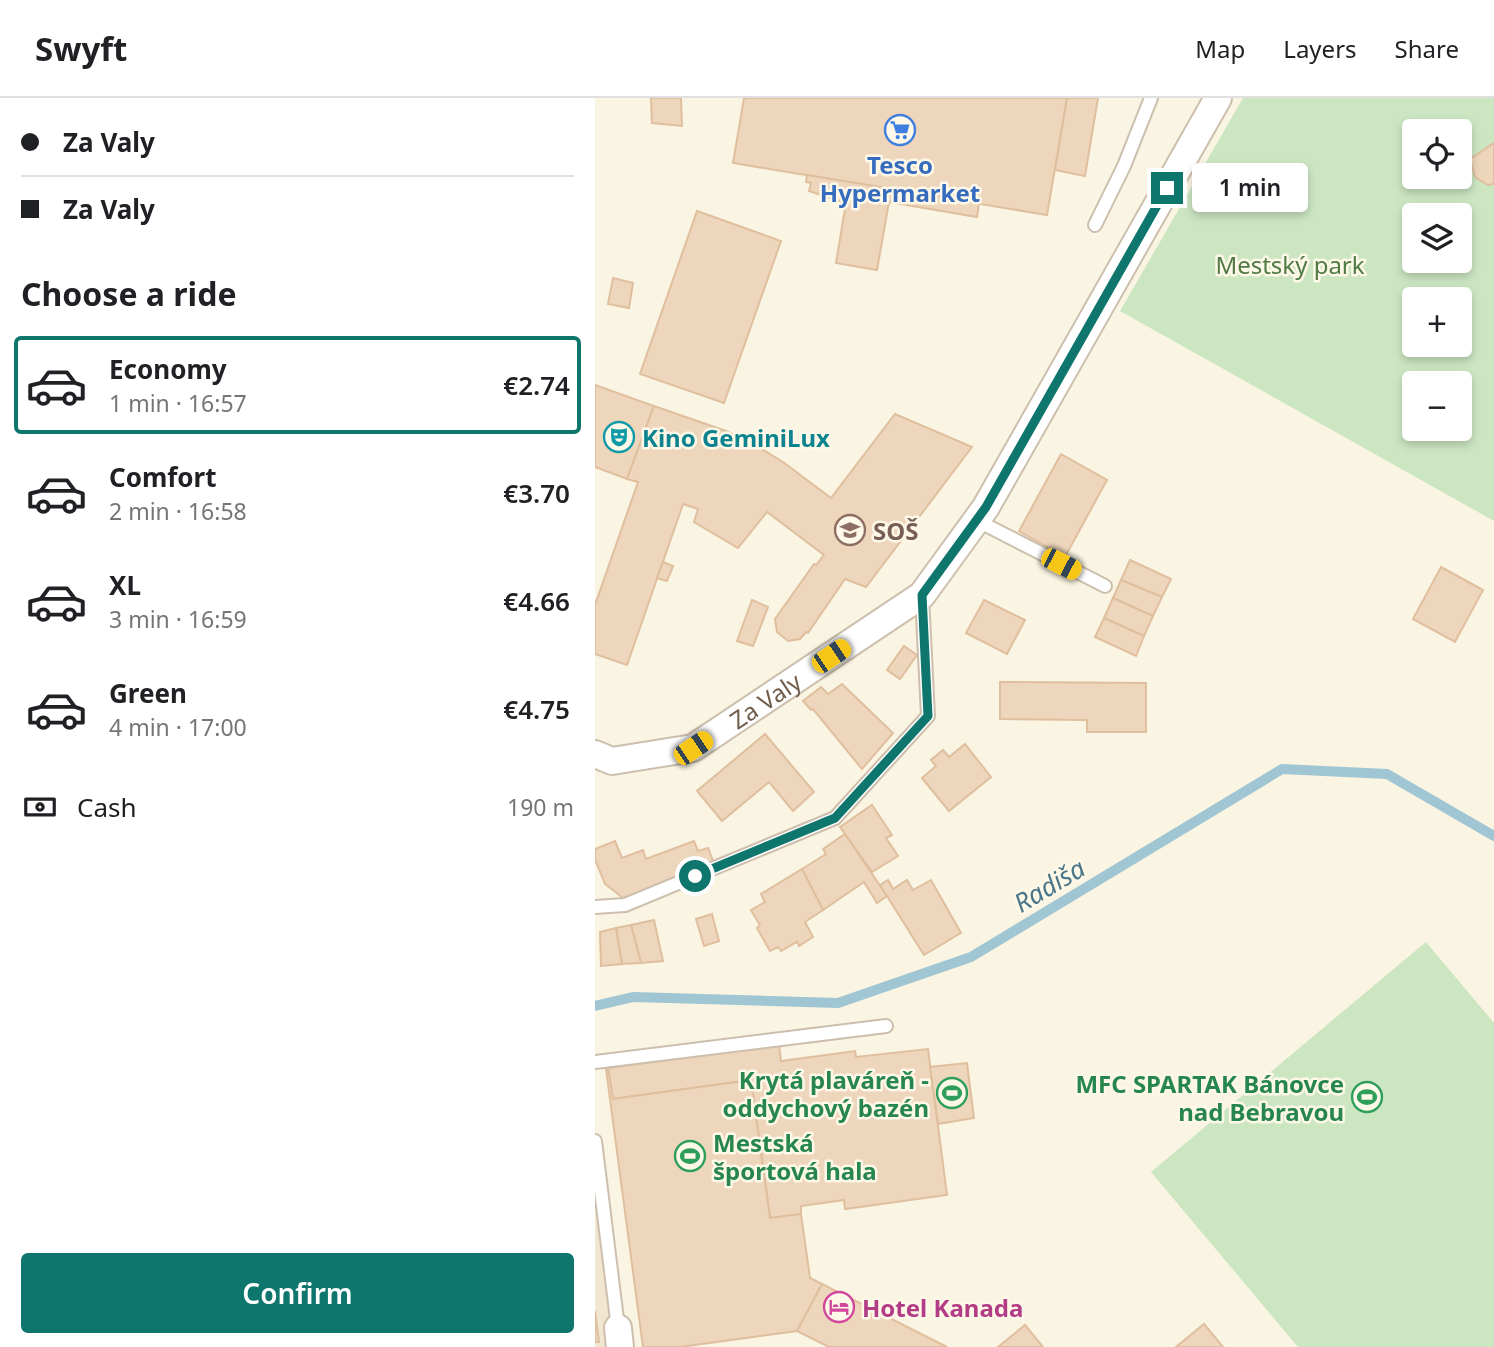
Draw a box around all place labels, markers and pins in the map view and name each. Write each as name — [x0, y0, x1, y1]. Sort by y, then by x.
supermarket icon: Tesco Hypermarket — [883, 113, 917, 147]
place label: Tesco Hypermarket — [820, 148, 980, 209]
theatre icon: Kino GeminiLux — [602, 420, 636, 454]
place label: Kino GeminiLux — [642, 421, 830, 454]
school or university icon: SOŠ — [833, 513, 867, 547]
place label: SOŠ — [873, 514, 918, 547]
place label: Krytá plaváreň - oddychový bazén — [723, 1063, 929, 1124]
place label: MFC SPARTAK Bánovce nad Bebravou — [1075, 1067, 1344, 1128]
sports icon: Krytá plaváreň - oddychový bazén — [935, 1076, 969, 1110]
sports icon: MFC SPARTAK Bánovce nad Bebravou — [1350, 1080, 1384, 1114]
place label: Mestská športová hala — [713, 1126, 877, 1187]
sports icon: Mestská športová hala — [673, 1139, 707, 1173]
hotel icon: Hotel Kanada — [822, 1290, 856, 1324]
place label: Hotel Kanada — [862, 1291, 1023, 1324]

